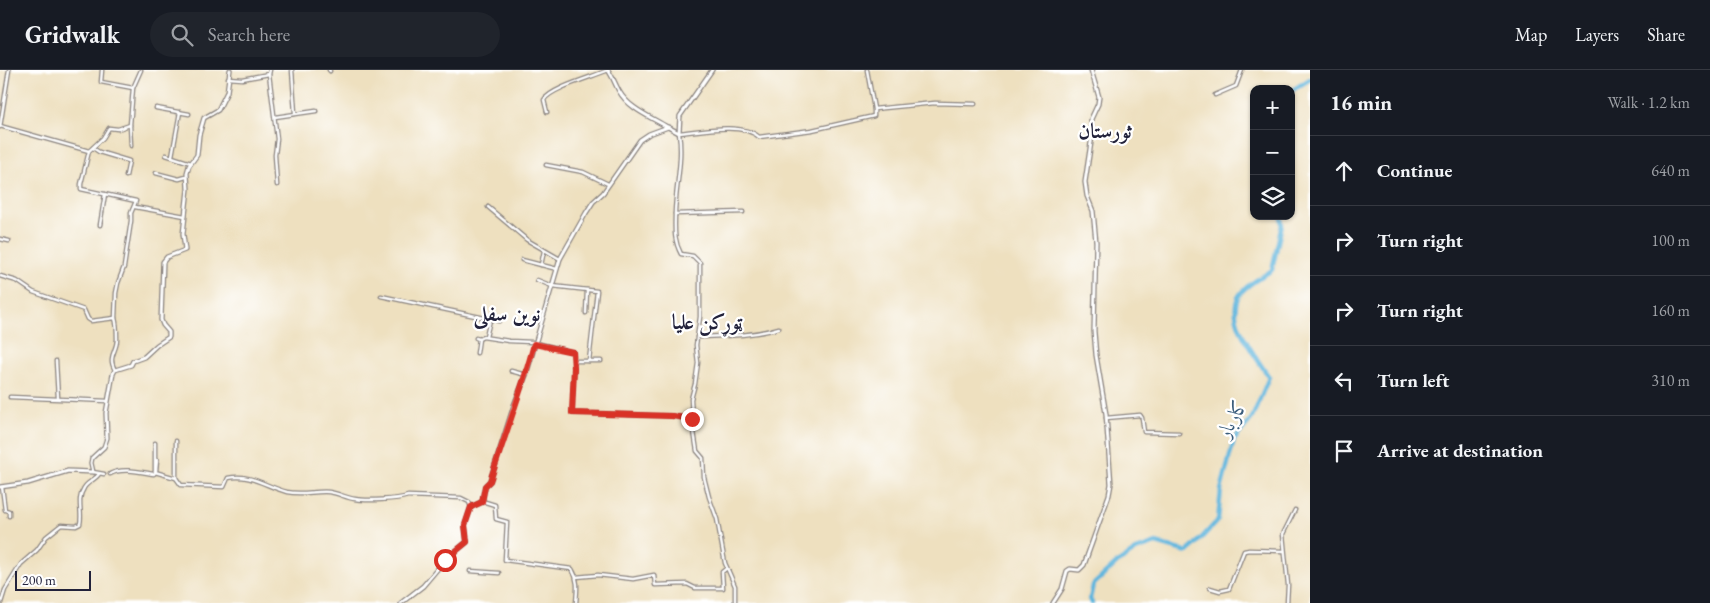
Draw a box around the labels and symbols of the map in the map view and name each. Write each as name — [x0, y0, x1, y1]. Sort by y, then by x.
district label: ثورستان — [1078, 117, 1133, 144]
district label: نوین سفلى — [473, 300, 540, 330]
district label: ټوړکن علیا — [672, 308, 743, 337]
water label: کاربار — [1210, 394, 1253, 444]
route end — [681, 408, 704, 431]
route start — [434, 549, 457, 572]
scale bar — [15, 568, 91, 591]

